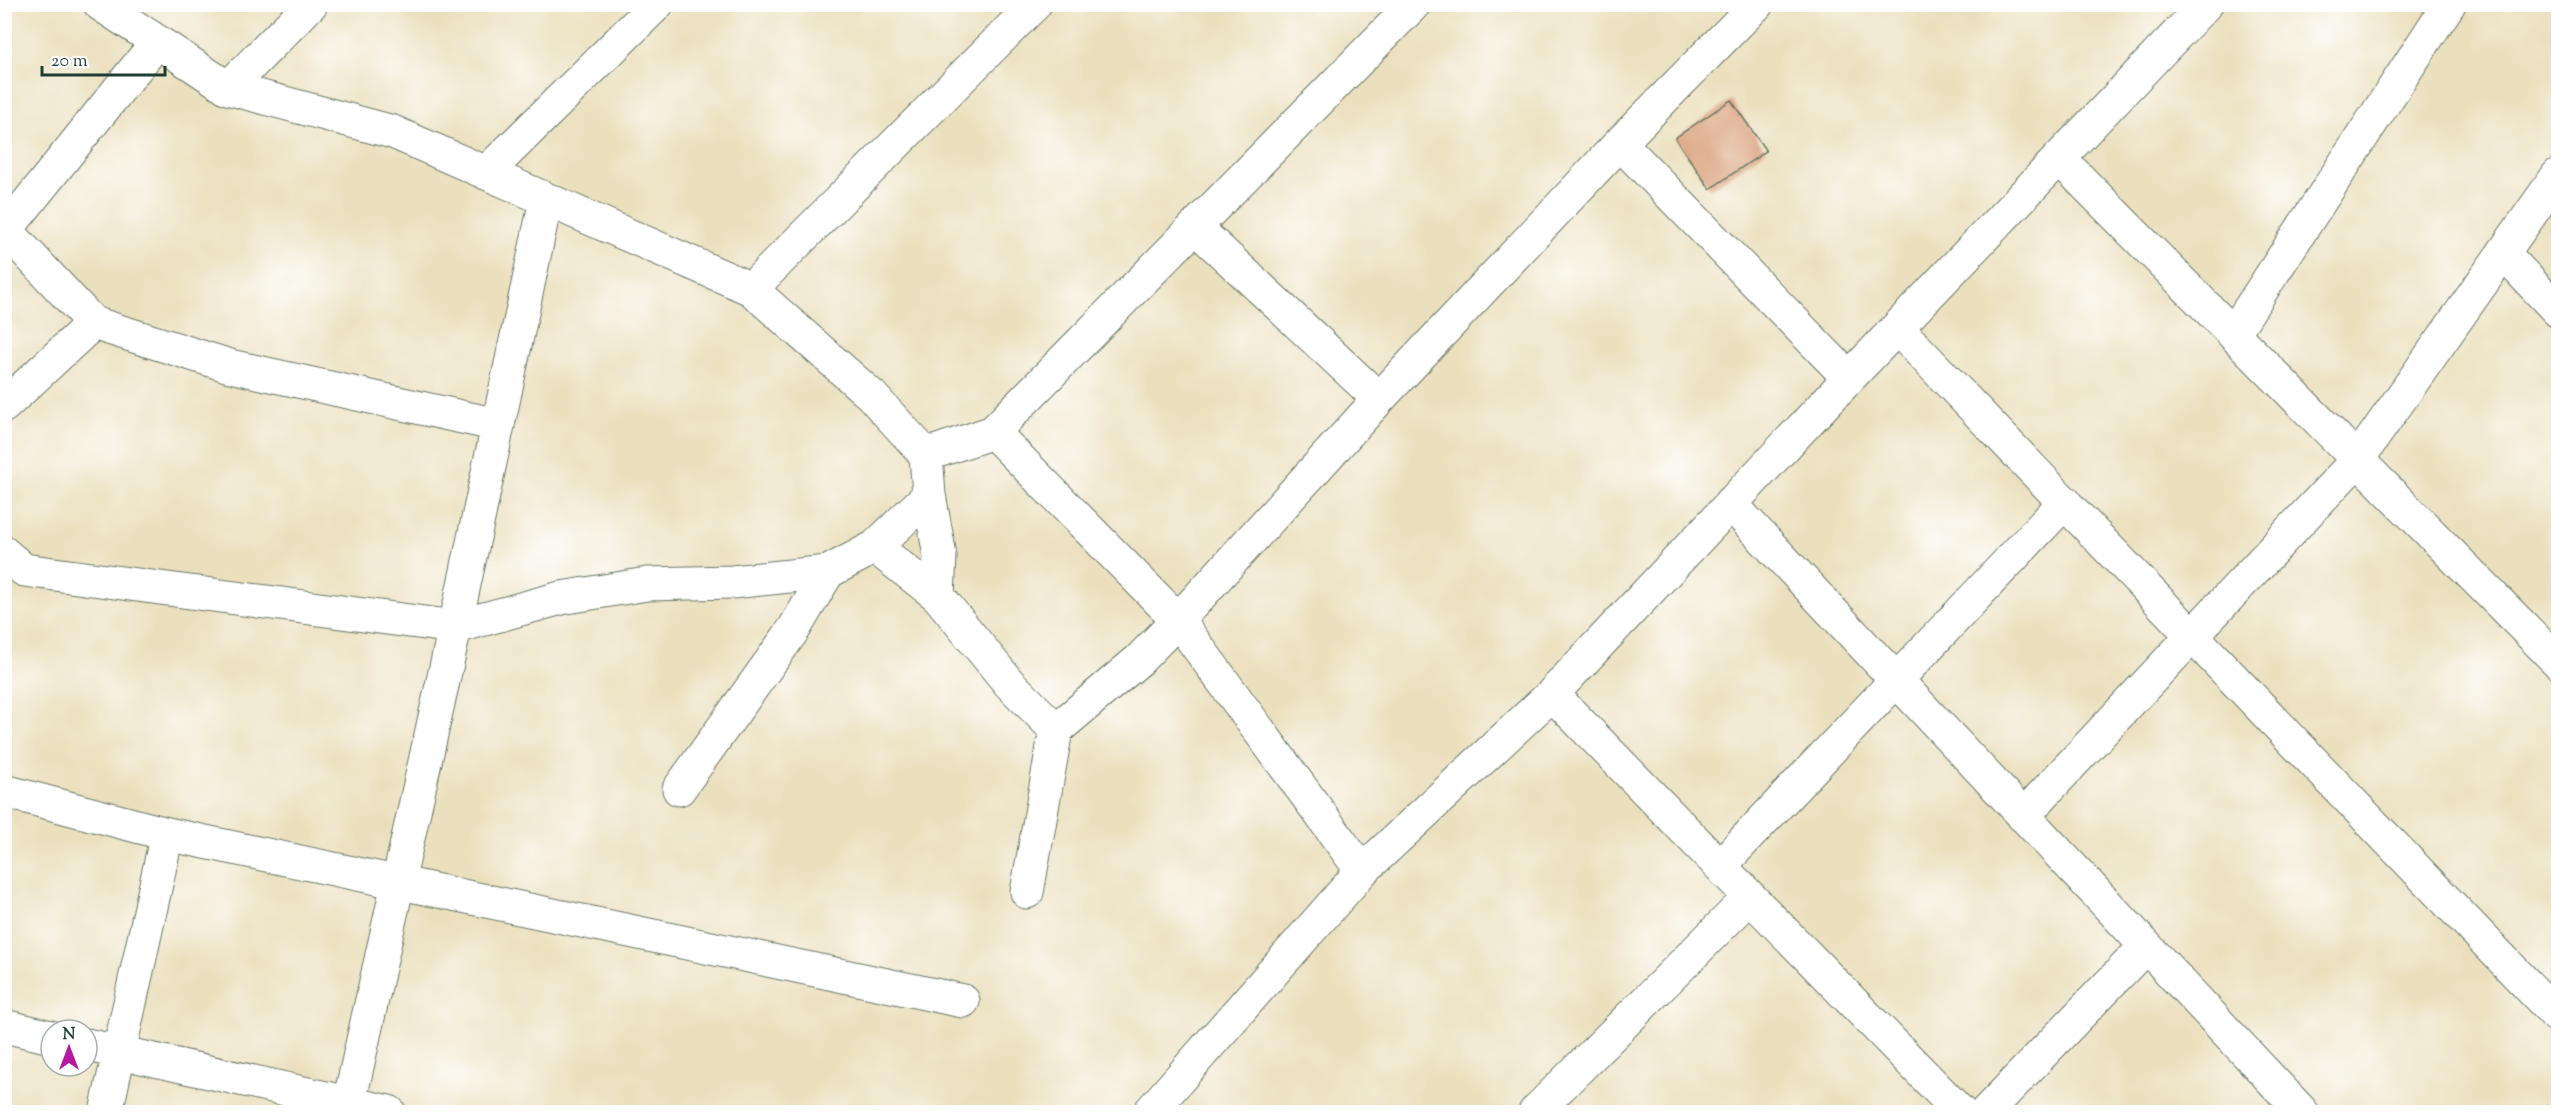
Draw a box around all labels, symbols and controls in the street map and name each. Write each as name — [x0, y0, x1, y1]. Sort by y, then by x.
scale bar — [42, 39, 165, 77]
text: 20 m — [51, 49, 88, 75]
north arrow — [39, 1018, 99, 1078]
text: N — [63, 1024, 76, 1047]

